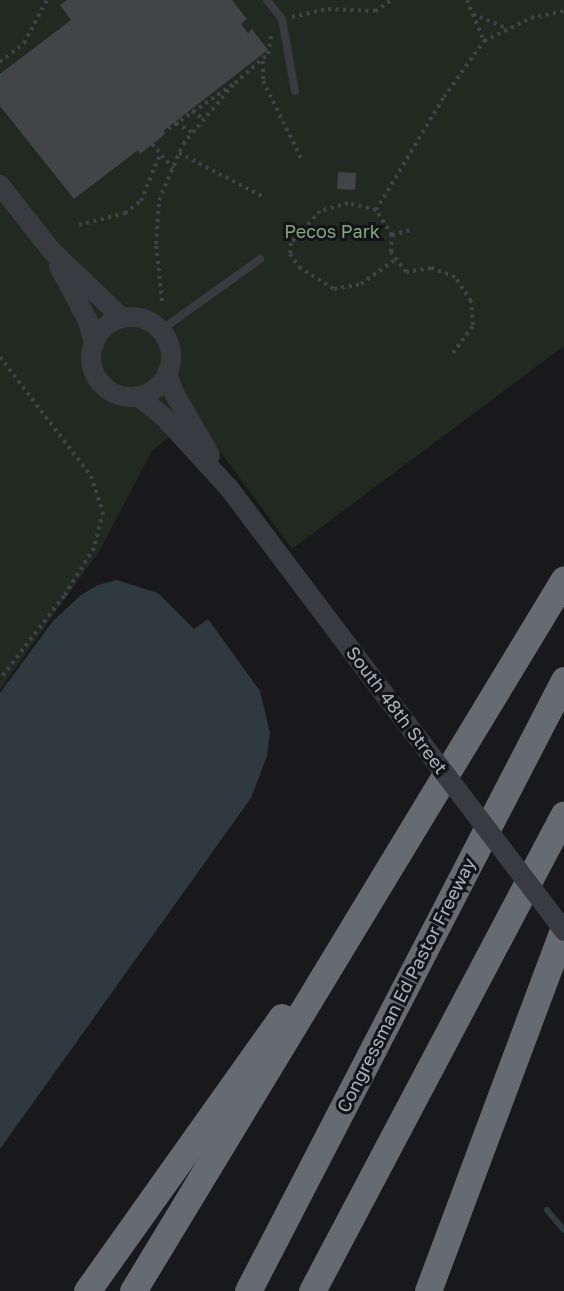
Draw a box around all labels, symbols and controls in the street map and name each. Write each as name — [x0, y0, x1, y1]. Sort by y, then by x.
park label: Pecos Park — [284, 220, 380, 242]
street label: South 48th Street — [342, 642, 452, 778]
street label: Congressman Ed Pastor Freeway — [332, 854, 480, 1116]

